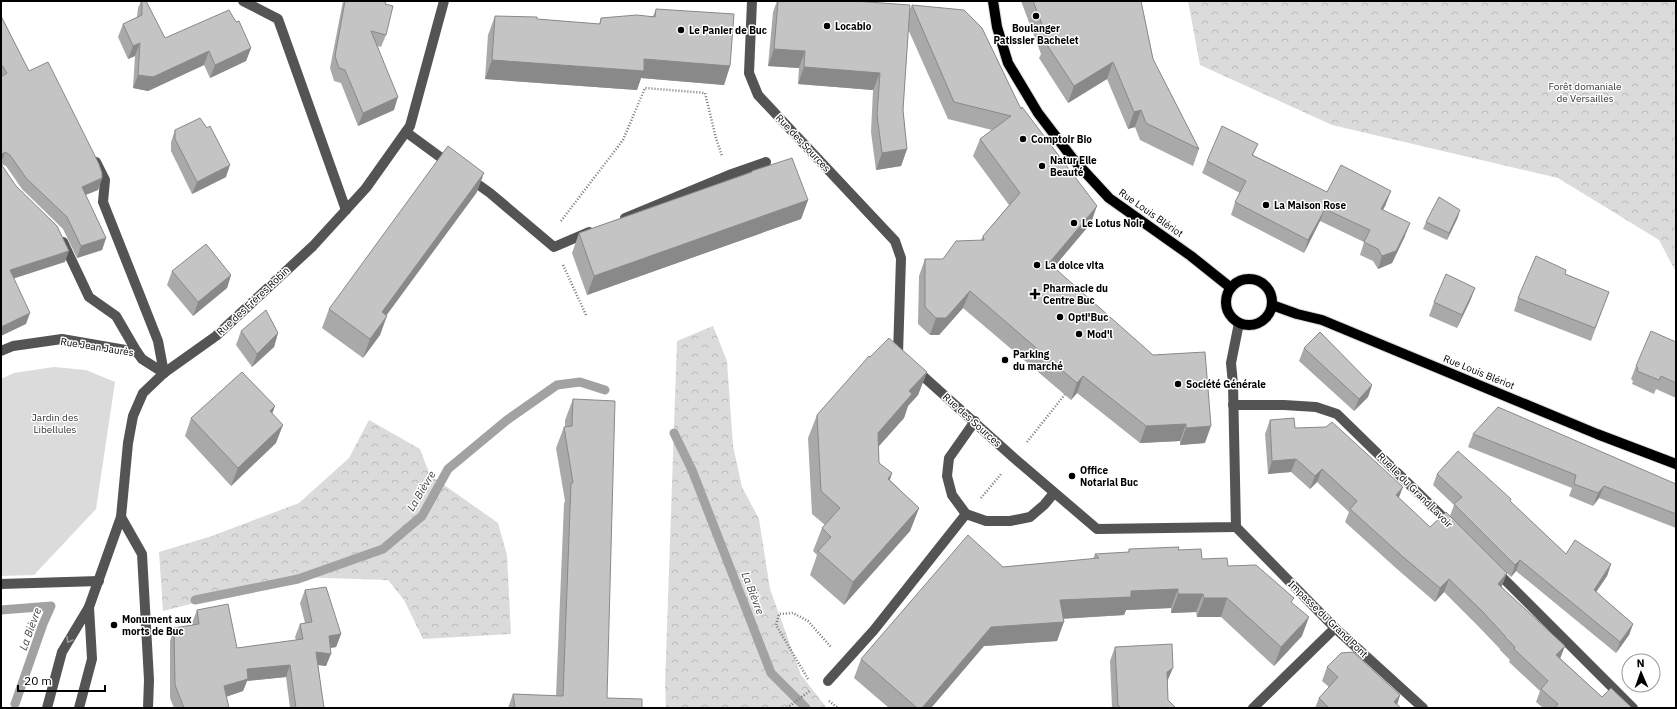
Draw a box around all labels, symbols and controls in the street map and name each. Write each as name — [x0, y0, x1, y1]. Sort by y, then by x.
marker: Boulanger Patissier Bachelet — [1031, 11, 1041, 21]
place label: Locabio — [835, 20, 872, 33]
marker: Locabio — [822, 21, 832, 31]
place label: Boulanger Patissier Bachelet — [993, 22, 1079, 47]
place label: Le Panier de Buc — [689, 24, 767, 37]
marker: Le Panier de Buc — [676, 25, 686, 35]
park label: Forêt domaniale de Versailles — [1548, 80, 1622, 105]
street label: Rue des Sources — [773, 111, 833, 175]
place label: Comptoir Bio — [1031, 133, 1092, 146]
marker: Comptoir Bio — [1018, 134, 1028, 144]
place label: Natur Elle Beauté — [1050, 154, 1097, 179]
marker: Natur Elle Beauté — [1037, 161, 1047, 171]
street label: Rue Louis Blériot — [1116, 186, 1186, 240]
place label: La Maison Rose — [1274, 199, 1346, 212]
marker: La Maison Rose — [1261, 200, 1271, 210]
place label: Le Lotus Noir — [1082, 217, 1143, 230]
marker: Le Lotus Noir — [1069, 218, 1079, 228]
place label: La dolce vita — [1045, 259, 1104, 272]
marker: La dolce vita — [1032, 260, 1042, 270]
street label: Rue des Frères Robin — [214, 264, 292, 338]
place label: Pharmacie du Centre Buc — [1043, 282, 1108, 307]
marker: Pharmacie du Centre Buc — [1030, 289, 1040, 299]
place label: Opti'Buc — [1068, 311, 1108, 324]
marker: Opti'Buc — [1055, 312, 1065, 322]
place label: Mod'l — [1087, 328, 1113, 341]
marker: Mod'l — [1074, 329, 1084, 339]
street label: Rue Jean Jaurès — [59, 335, 135, 359]
place label: Parking du marché — [1013, 348, 1063, 373]
street label: Rue Louis Blériot — [1441, 352, 1517, 392]
marker: Parking du marché — [1000, 355, 1010, 365]
place label: Société Générale — [1186, 378, 1266, 391]
marker: Société Générale — [1173, 379, 1183, 389]
street label: Rue des Sources — [940, 390, 1004, 450]
park label: Jardin des Libellules — [32, 411, 78, 436]
street label: Ruelle du Grand Lavoir — [1375, 450, 1456, 531]
place label: Office Notarial Buc — [1080, 464, 1138, 489]
water label: La Bièvre — [404, 468, 439, 514]
marker: Office Notarial Buc — [1067, 471, 1077, 481]
water label: La Bièvre — [739, 570, 768, 617]
street label: Impasse du Grand Pont — [1285, 578, 1371, 661]
water label: La Bièvre — [16, 605, 44, 652]
place label: Monument aux morts de Buc — [122, 613, 192, 638]
marker: Monument aux morts de Buc — [109, 620, 119, 630]
one-way arrow — [66, 636, 74, 643]
north arrow — [1621, 653, 1661, 693]
text: N — [1636, 656, 1645, 670]
scale bar — [18, 667, 105, 693]
text: 20 m — [24, 673, 52, 688]

